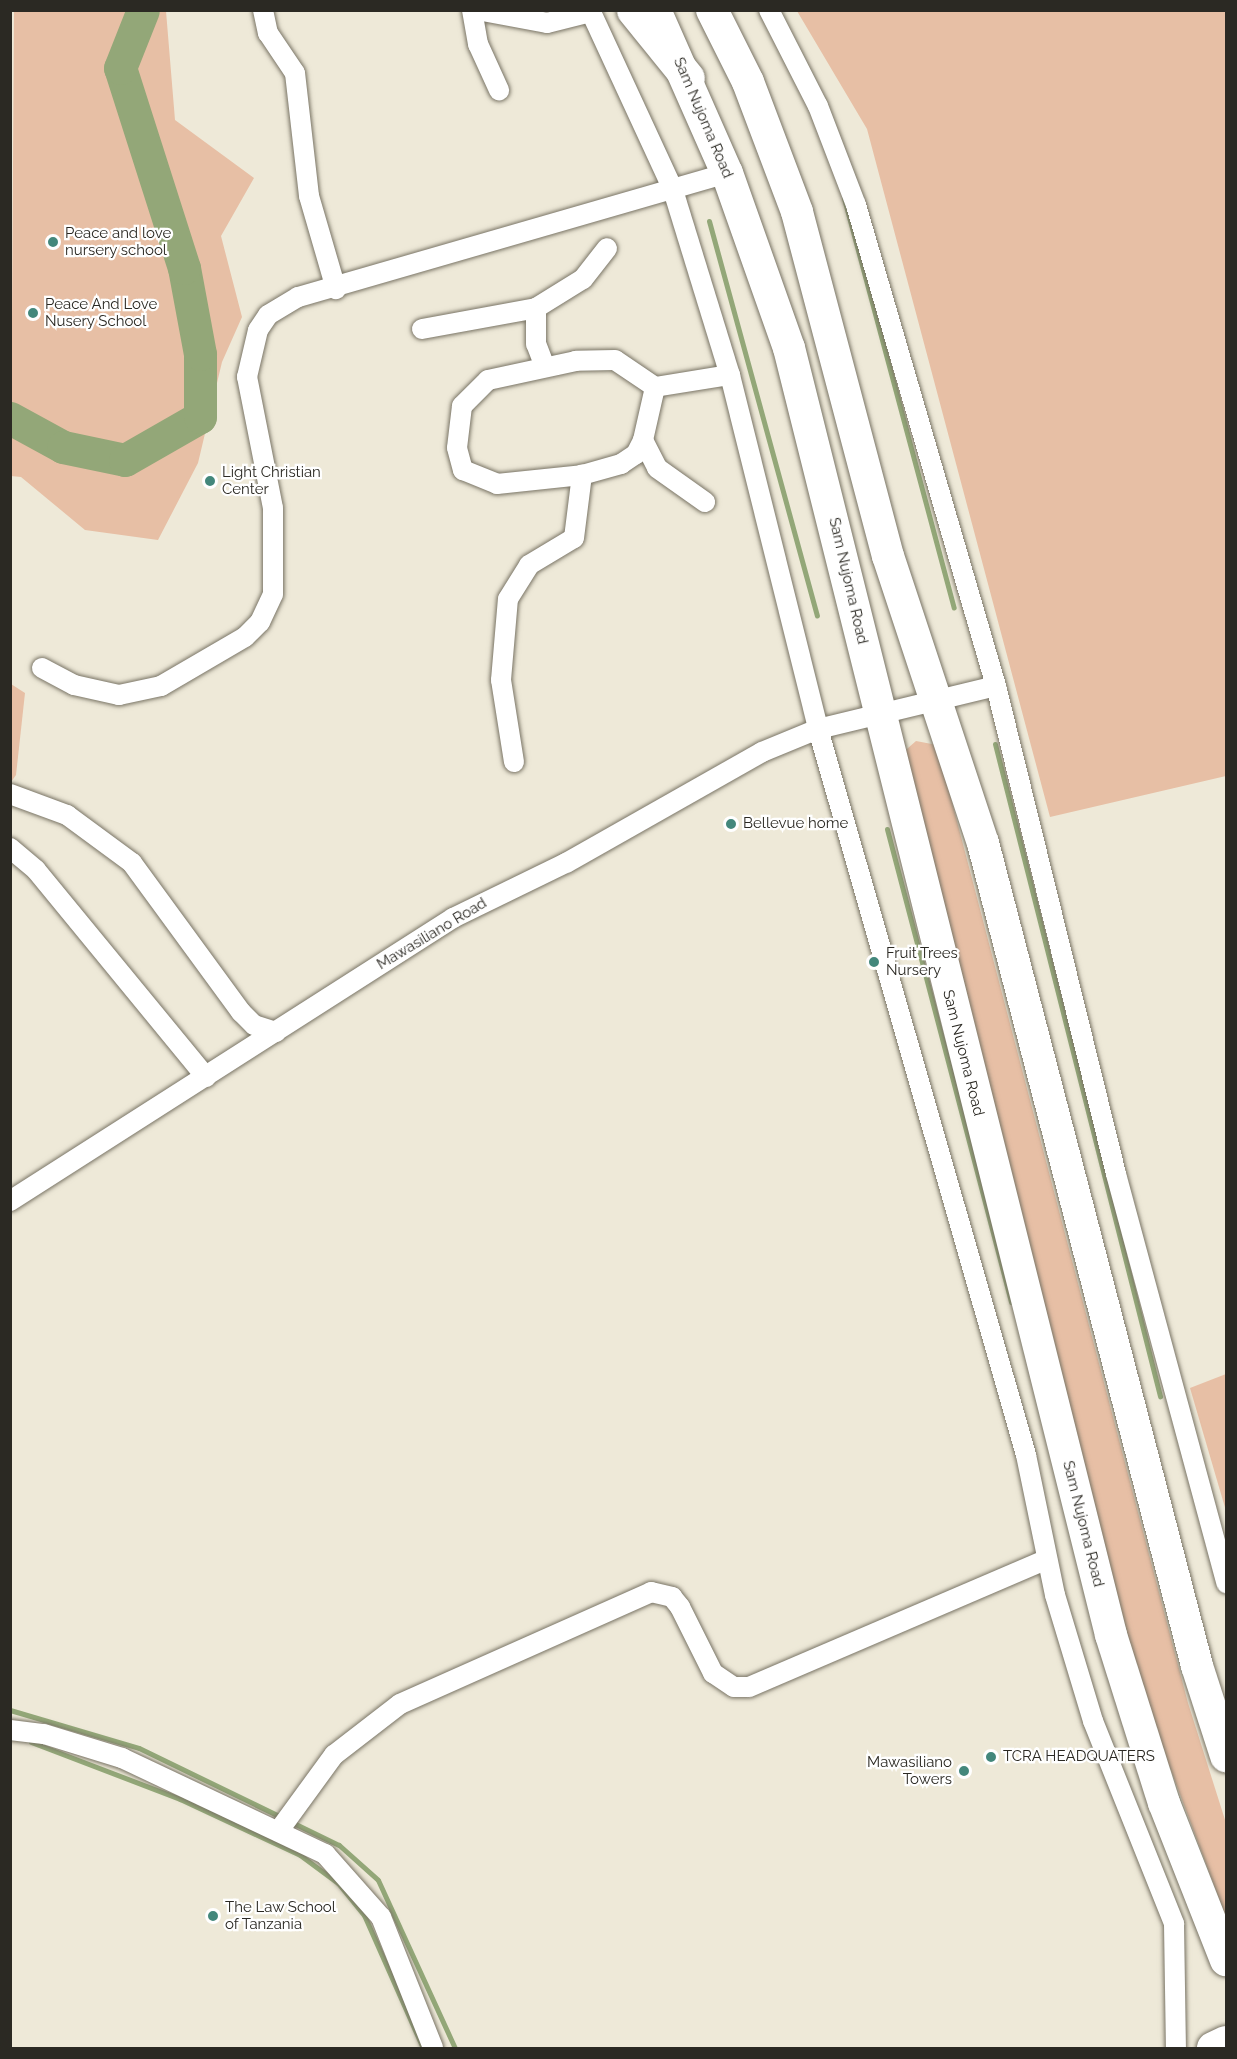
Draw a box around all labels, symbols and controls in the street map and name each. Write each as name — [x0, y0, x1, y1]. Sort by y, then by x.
street label: Sam Nujoma Road — [669, 55, 737, 181]
place label: Peace and love nursery school — [65, 224, 171, 259]
marker: Peace and love nursery school — [46, 235, 60, 249]
place label: Peace And Love Nusery School — [45, 295, 158, 330]
marker: Peace And Love Nusery School — [26, 306, 40, 320]
place label: Light Christian Center — [222, 463, 321, 498]
marker: Light Christian Center — [203, 474, 217, 488]
street label: Sam Nujoma Road — [825, 516, 871, 646]
place label: Bellevue home — [743, 815, 848, 833]
marker: Bellevue home — [724, 817, 738, 831]
street label: Mawasiliano Road — [374, 894, 490, 974]
place label: Fruit Trees Nursery — [886, 944, 958, 979]
marker: Fruit Trees Nursery — [867, 955, 881, 969]
street label: Sam Nujoma Road — [939, 988, 987, 1118]
street label: Sam Nujoma Road — [1059, 1459, 1107, 1589]
place label: TCRA HEADQUATERS — [1003, 1748, 1155, 1766]
marker: TCRA HEADQUATERS — [984, 1750, 998, 1764]
place label: Mawasiliano Towers — [867, 1753, 952, 1788]
marker: Mawasiliano Towers — [957, 1764, 971, 1778]
place label: The Law School of Tanzania — [225, 1898, 336, 1933]
marker: The Law School of Tanzania — [206, 1909, 220, 1923]

